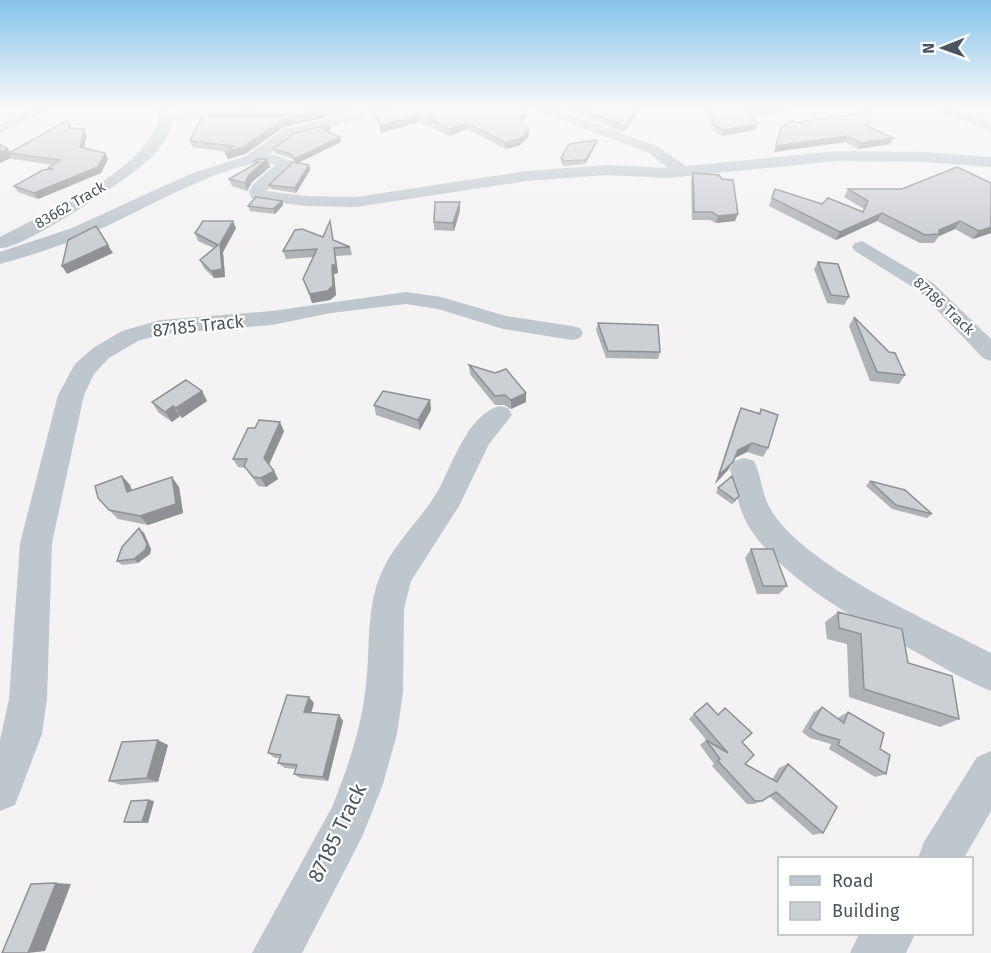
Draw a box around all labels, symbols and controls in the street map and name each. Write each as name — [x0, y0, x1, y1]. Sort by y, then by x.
north arrow — [913, 18, 973, 78]
text: N — [919, 43, 938, 54]
street label: 83662 Track — [31, 177, 109, 232]
street label: 87186 Track — [910, 273, 978, 339]
street label: 87185 Track — [151, 310, 245, 342]
street label: 87185 Track — [302, 779, 372, 887]
legend — [778, 857, 973, 935]
text: Road — [832, 870, 874, 892]
text: Building — [832, 900, 900, 922]

